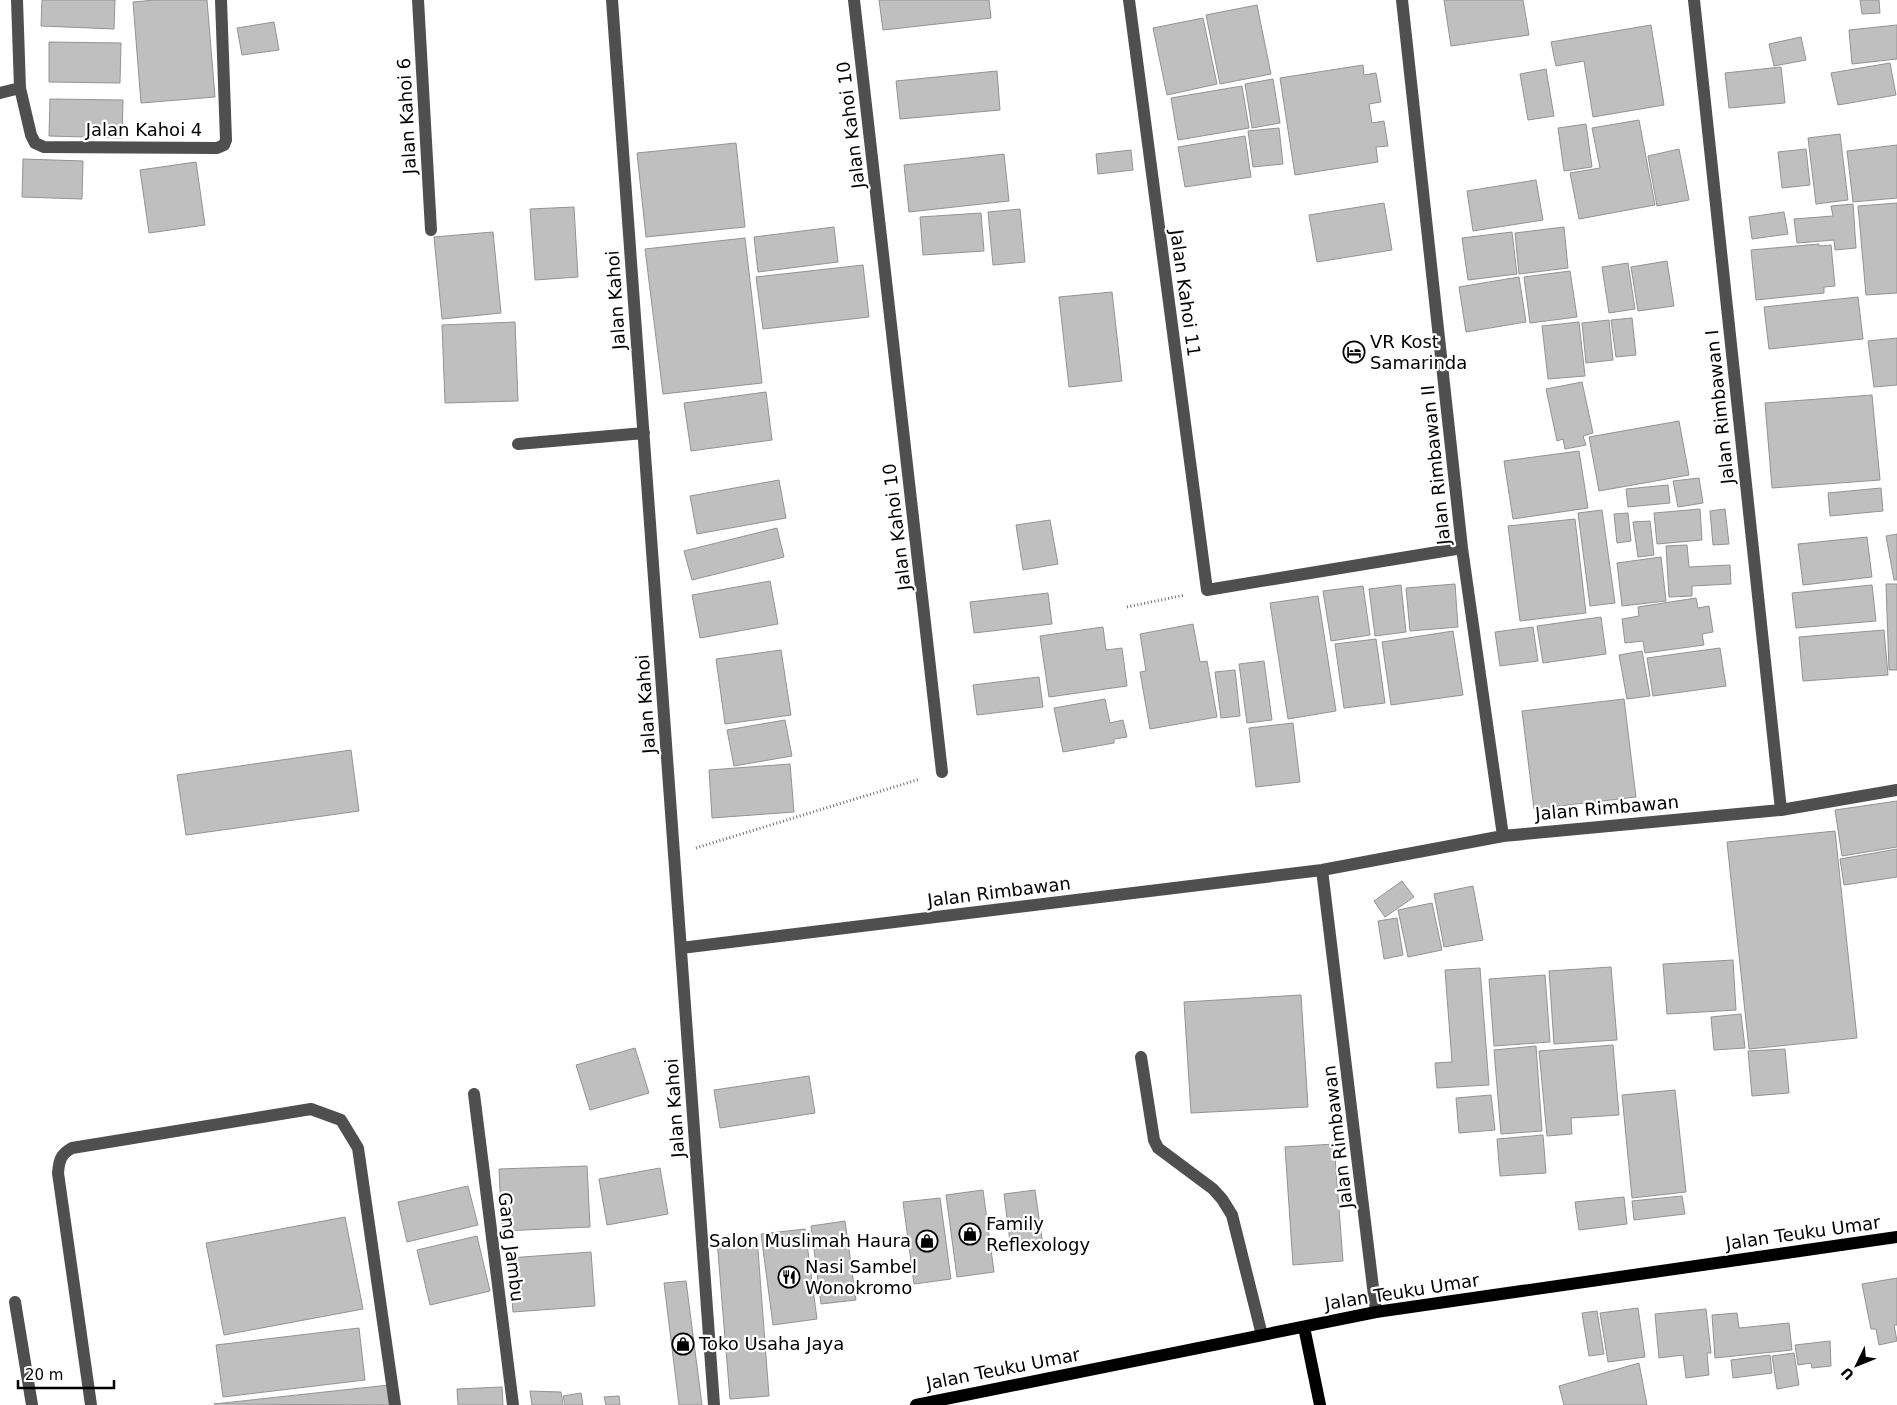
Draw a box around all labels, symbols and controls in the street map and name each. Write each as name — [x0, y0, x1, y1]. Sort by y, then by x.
street label: Jalan Kahoi 6 — [393, 57, 420, 176]
street label: Jalan Kahoi 10 — [832, 60, 869, 191]
street label: Jalan Kahoi 4 — [85, 119, 202, 140]
street label: Jalan Kahoi 11 — [1166, 227, 1205, 358]
street label: Jalan Kahoi — [602, 250, 630, 351]
street label: Jalan Rimbawan I — [1701, 329, 1738, 486]
place label: VR Kost Samarinda — [1370, 331, 1467, 373]
hotel icon: VR Kost Samarinda — [1342, 340, 1366, 364]
street label: Jalan Rimbawan II — [1417, 384, 1454, 547]
street label: Jalan Kahoi 10 — [878, 462, 915, 593]
street label: Jalan Kahoi — [632, 654, 660, 755]
street label: Jalan Rimbawan — [1533, 791, 1680, 824]
street label: Jalan Rimbawan — [925, 872, 1072, 911]
street label: Jalan Kahoi — [661, 1058, 689, 1159]
street label: Jalan Rimbawan — [1318, 1064, 1357, 1211]
street label: Gang Jambu — [494, 1191, 529, 1303]
street label: Jalan Teuku Umar — [1723, 1211, 1882, 1254]
place label: Family Reflexology — [986, 1213, 1090, 1255]
shop icon: Family Reflexology — [958, 1222, 982, 1246]
shop icon: Salon Muslimah Haura — [915, 1229, 939, 1253]
place label: Salon Muslimah Haura — [709, 1230, 911, 1251]
place label: Nasi Sambel Wonokromo — [805, 1256, 917, 1298]
restaurant icon: Nasi Sambel Wonokromo — [777, 1265, 801, 1289]
street label: Jalan Teuku Umar — [1322, 1269, 1481, 1314]
shop icon: Toko Usaha Jaya — [671, 1332, 695, 1356]
place label: Toko Usaha Jaya — [698, 1333, 844, 1354]
north arrow — [1832, 1340, 1882, 1390]
street label: Jalan Teuku Umar — [923, 1343, 1082, 1394]
scale bar — [18, 1358, 114, 1390]
text: U — [1838, 1364, 1857, 1383]
text: 20 m — [25, 1366, 63, 1384]

